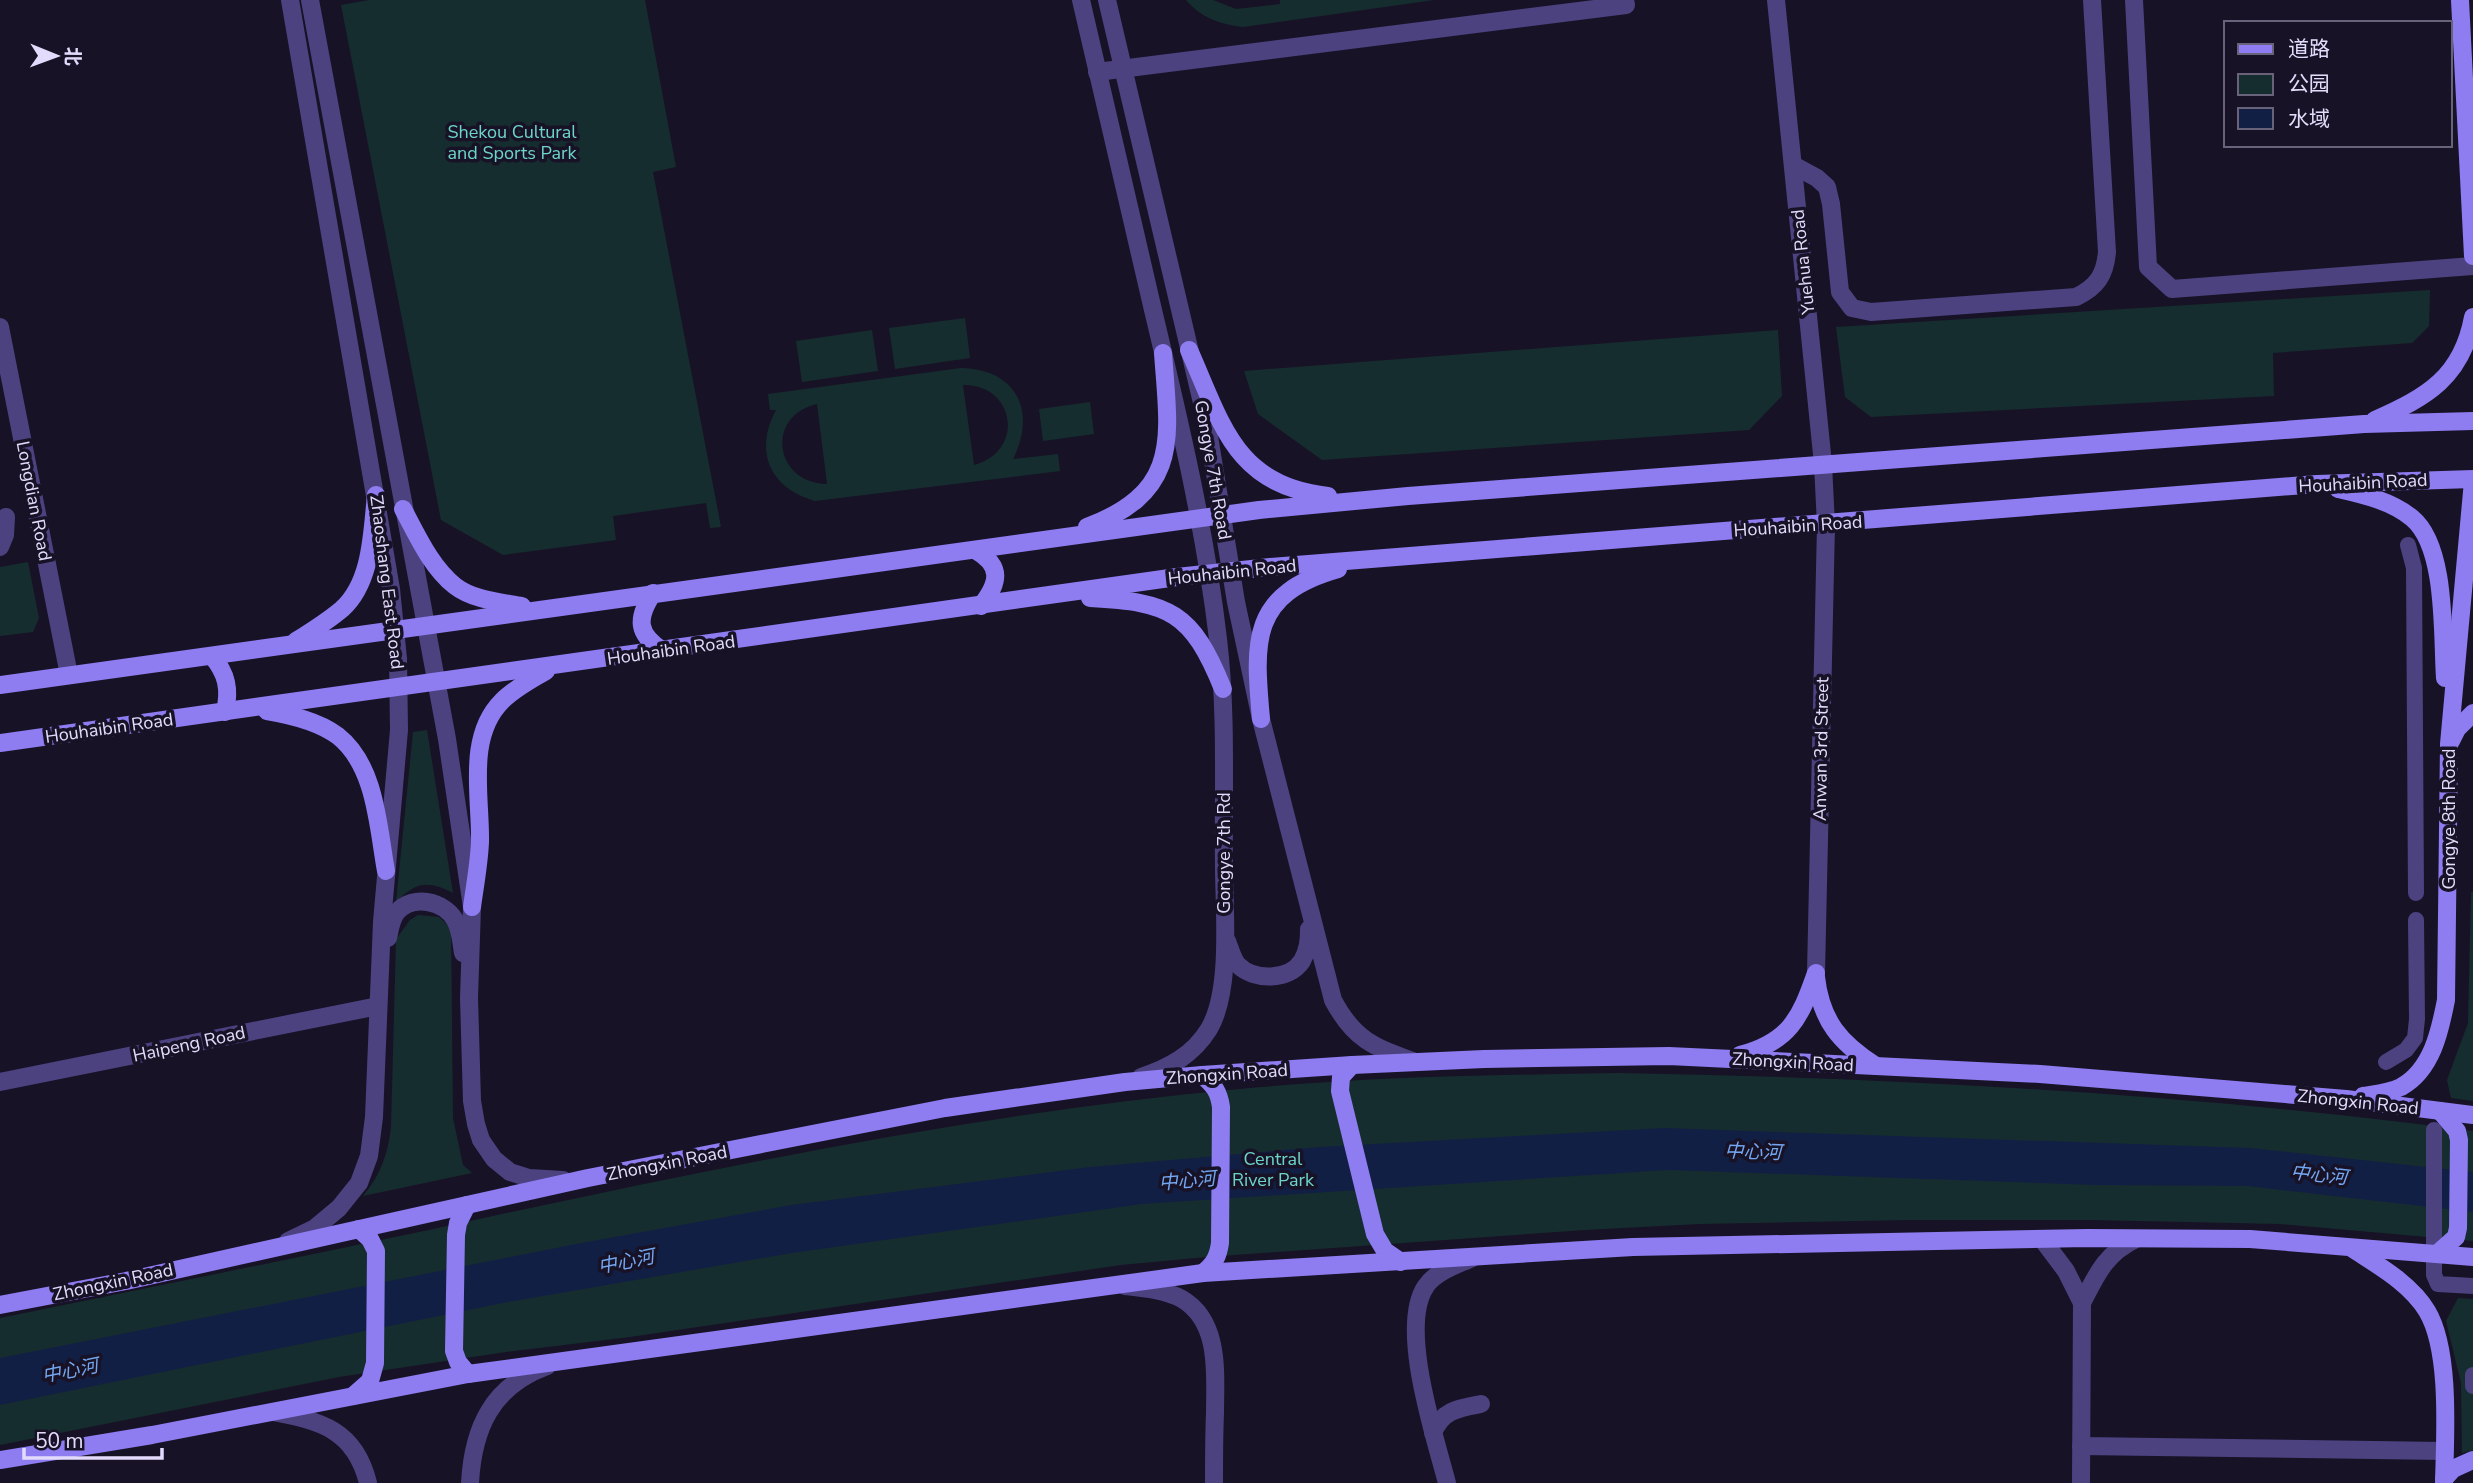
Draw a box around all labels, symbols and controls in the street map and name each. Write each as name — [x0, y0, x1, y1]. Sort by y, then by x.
north arrow — [21, 21, 91, 91]
legend — [2224, 21, 2452, 147]
text: 道路 — [2288, 35, 2330, 63]
text: 北 — [59, 47, 85, 66]
text: 公园 — [2288, 70, 2330, 98]
text: 水域 — [2288, 105, 2330, 133]
park label: Shekou Cultural and Sports Park — [447, 120, 577, 165]
street label: Yuehua Road — [1786, 208, 1821, 317]
street label: Gongye 7th Road — [1189, 398, 1237, 542]
street label: Longdian Road — [11, 439, 57, 563]
street label: Houhaibin Road — [2298, 468, 2428, 498]
street label: Zhaoshang East Road — [364, 493, 410, 671]
street label: Houhaibin Road — [1733, 510, 1863, 542]
street label: Houhaibin Road — [1167, 553, 1297, 591]
street label: Houhaibin Road — [605, 629, 737, 671]
street label: Anwan 3rd Street — [1808, 676, 1834, 821]
street label: Houhaibin Road — [43, 707, 175, 749]
street label: Gongye 8th Road — [2437, 749, 2461, 890]
street label: Gongye 7th Rd — [1212, 792, 1236, 914]
street label: Haipeng Road — [130, 1020, 248, 1068]
street label: Zhongxin Road — [1731, 1047, 1855, 1077]
street label: Zhongxin Road — [1165, 1058, 1289, 1090]
street label: Zhongxin Road — [2296, 1084, 2420, 1120]
water label: 中心河 — [1724, 1138, 1786, 1166]
street label: Zhongxin Road — [605, 1140, 729, 1186]
park label: Central River Park — [1232, 1147, 1315, 1192]
water label: 中心河 — [2289, 1159, 2353, 1191]
water label: 中心河 — [1157, 1165, 1221, 1196]
water label: 中心河 — [596, 1243, 660, 1280]
street label: Zhongxin Road — [51, 1258, 175, 1306]
water label: 中心河 — [40, 1352, 104, 1389]
scale bar — [24, 1416, 163, 1460]
text: 50 m — [35, 1427, 84, 1455]

